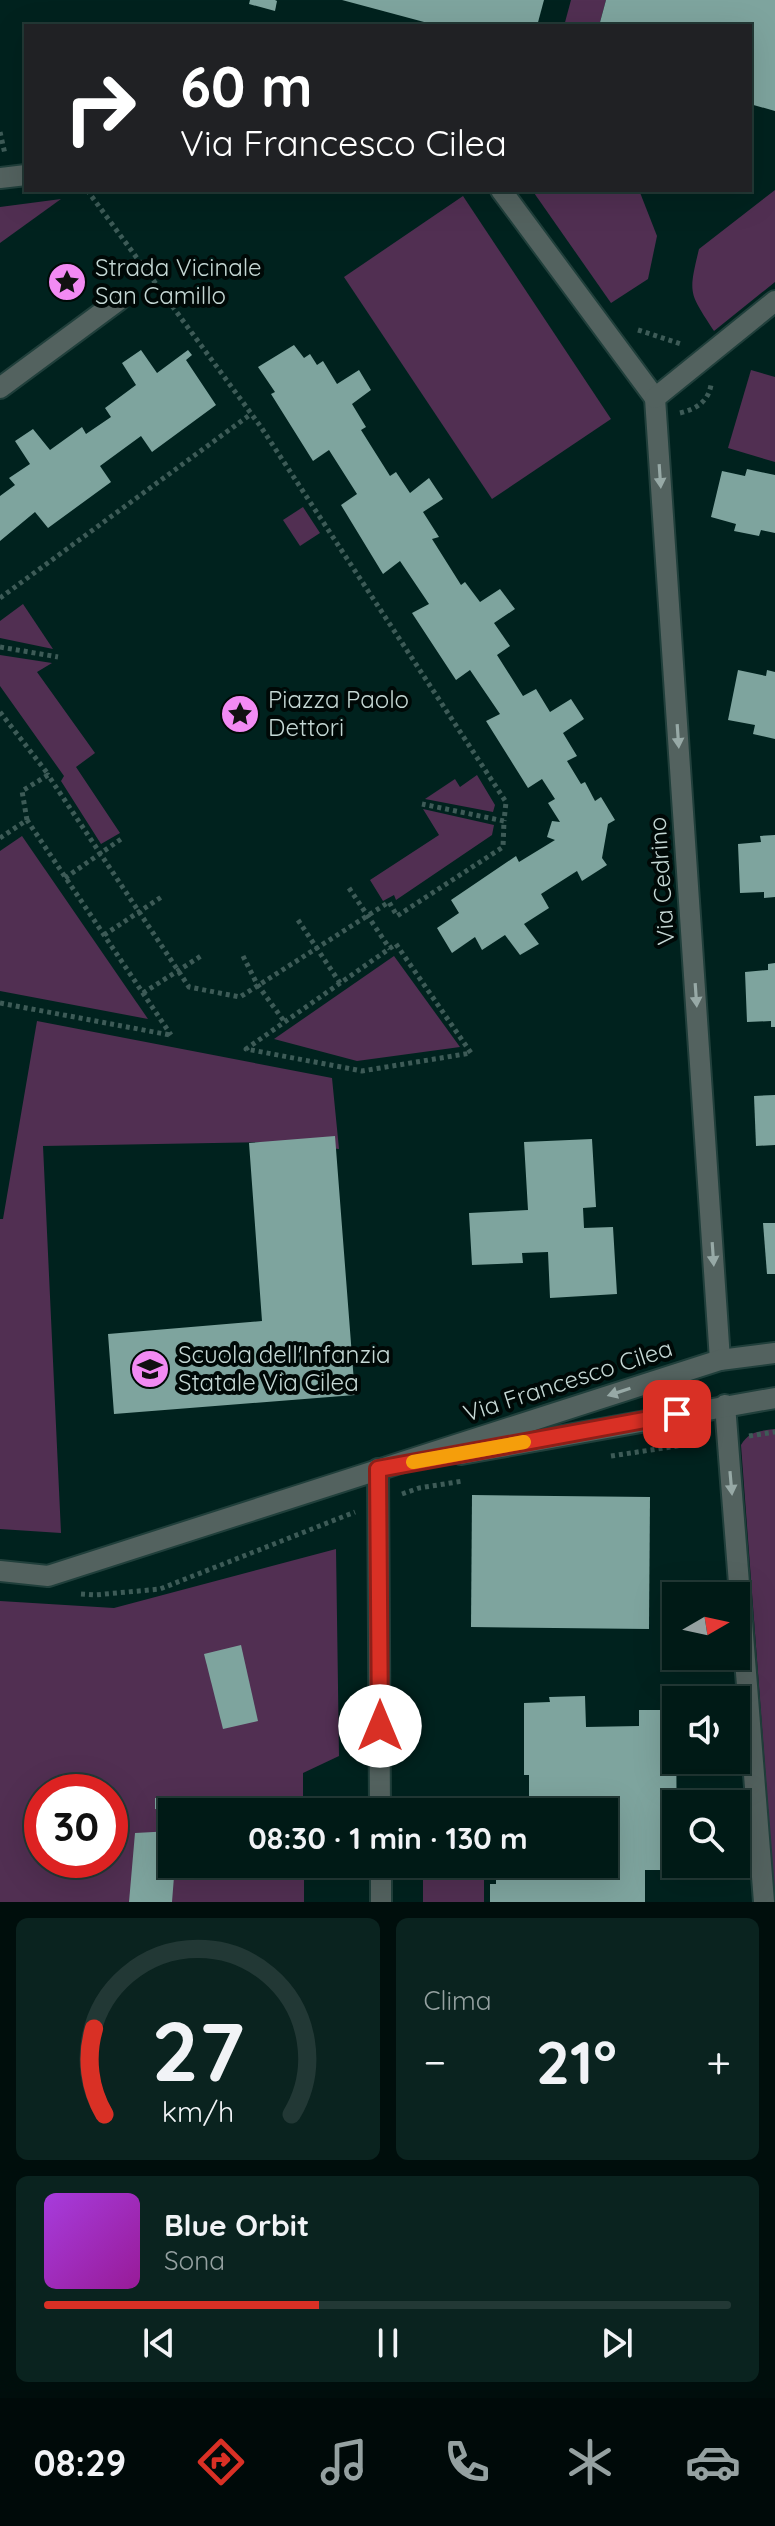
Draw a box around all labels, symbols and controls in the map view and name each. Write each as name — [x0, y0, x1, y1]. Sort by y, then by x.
text: 60 m — [180, 51, 313, 121]
icon: right — [48, 56, 152, 160]
text: Via Francesco Cilea — [180, 120, 507, 165]
place label: Strada Vicinale San Camillo — [95, 252, 262, 310]
place icon: Strada Vicinale San Camillo — [46, 261, 88, 303]
one-way arrow — [654, 464, 667, 489]
place label: Piazza Paolo Dettori — [268, 684, 409, 742]
place icon: Piazza Paolo Dettori — [219, 693, 261, 735]
one-way arrow — [672, 724, 685, 749]
street label: Via Cedrino — [642, 816, 680, 946]
one-way arrow — [690, 983, 703, 1008]
one-way arrow — [707, 1242, 720, 1267]
street label: Via Francesco Cilea — [459, 1332, 676, 1428]
place label: Scuola dell'Infanzia Statale Via Cilea — [178, 1339, 391, 1397]
school or university icon: Scuola dell'Infanzia Statale Via Cilea — [129, 1348, 171, 1390]
pin — [643, 1380, 711, 1448]
one-way arrow — [606, 1386, 630, 1399]
icon: arrive — [655, 1392, 699, 1436]
one-way arrow — [725, 1471, 738, 1496]
north arrow — [662, 1582, 750, 1670]
map controls — [662, 1582, 750, 1878]
position arrow — [338, 1684, 422, 1768]
button: sound — [662, 1686, 750, 1774]
speed limit sign: 30 — [24, 1774, 128, 1878]
button: search — [662, 1790, 750, 1878]
text: 08:30 · 1 min · 130 m — [248, 1819, 528, 1857]
text: Clima — [424, 1984, 492, 2017]
text: 27 — [151, 1998, 244, 2102]
text: 21° — [536, 2024, 617, 2099]
text: − — [424, 2034, 446, 2089]
text: + — [706, 2034, 731, 2089]
text: km/h — [161, 2093, 234, 2129]
text: Blue Orbit — [164, 2206, 309, 2244]
text: Sona — [164, 2244, 225, 2277]
icon: previous — [137, 2321, 181, 2365]
icon: pause — [366, 2321, 410, 2365]
icon: next — [595, 2321, 639, 2365]
icon: directions — [193, 2434, 249, 2490]
icon: music — [316, 2434, 372, 2490]
icon: phone — [439, 2434, 495, 2490]
icon: climate — [562, 2434, 618, 2490]
icon: car — [685, 2434, 741, 2490]
text: 08:29 — [34, 2440, 126, 2485]

